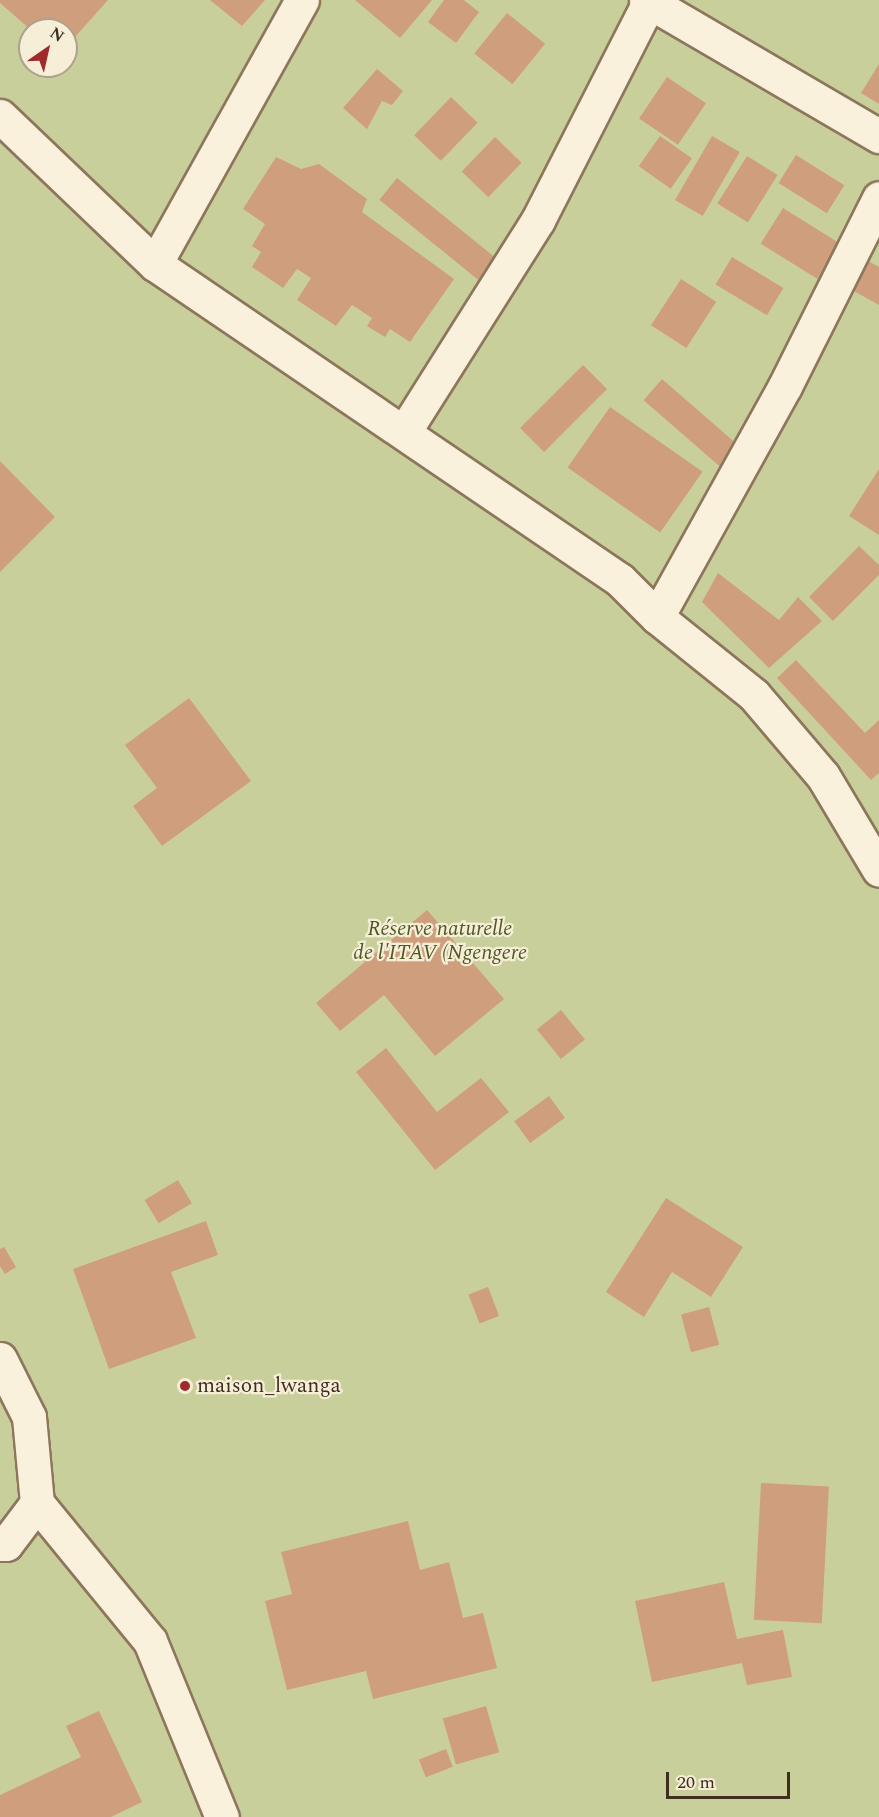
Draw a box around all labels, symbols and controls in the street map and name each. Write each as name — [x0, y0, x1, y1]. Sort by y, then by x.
north arrow — [18, 18, 78, 78]
text: N — [45, 21, 69, 48]
park label: Réserve naturelle de l'ITAV (Ngengere — [353, 916, 527, 966]
place label: maison_lwanga — [197, 1373, 341, 1399]
marker: maison_lwanga — [178, 1379, 192, 1393]
scale bar — [669, 1760, 794, 1798]
text: 20 m — [677, 1769, 715, 1796]

